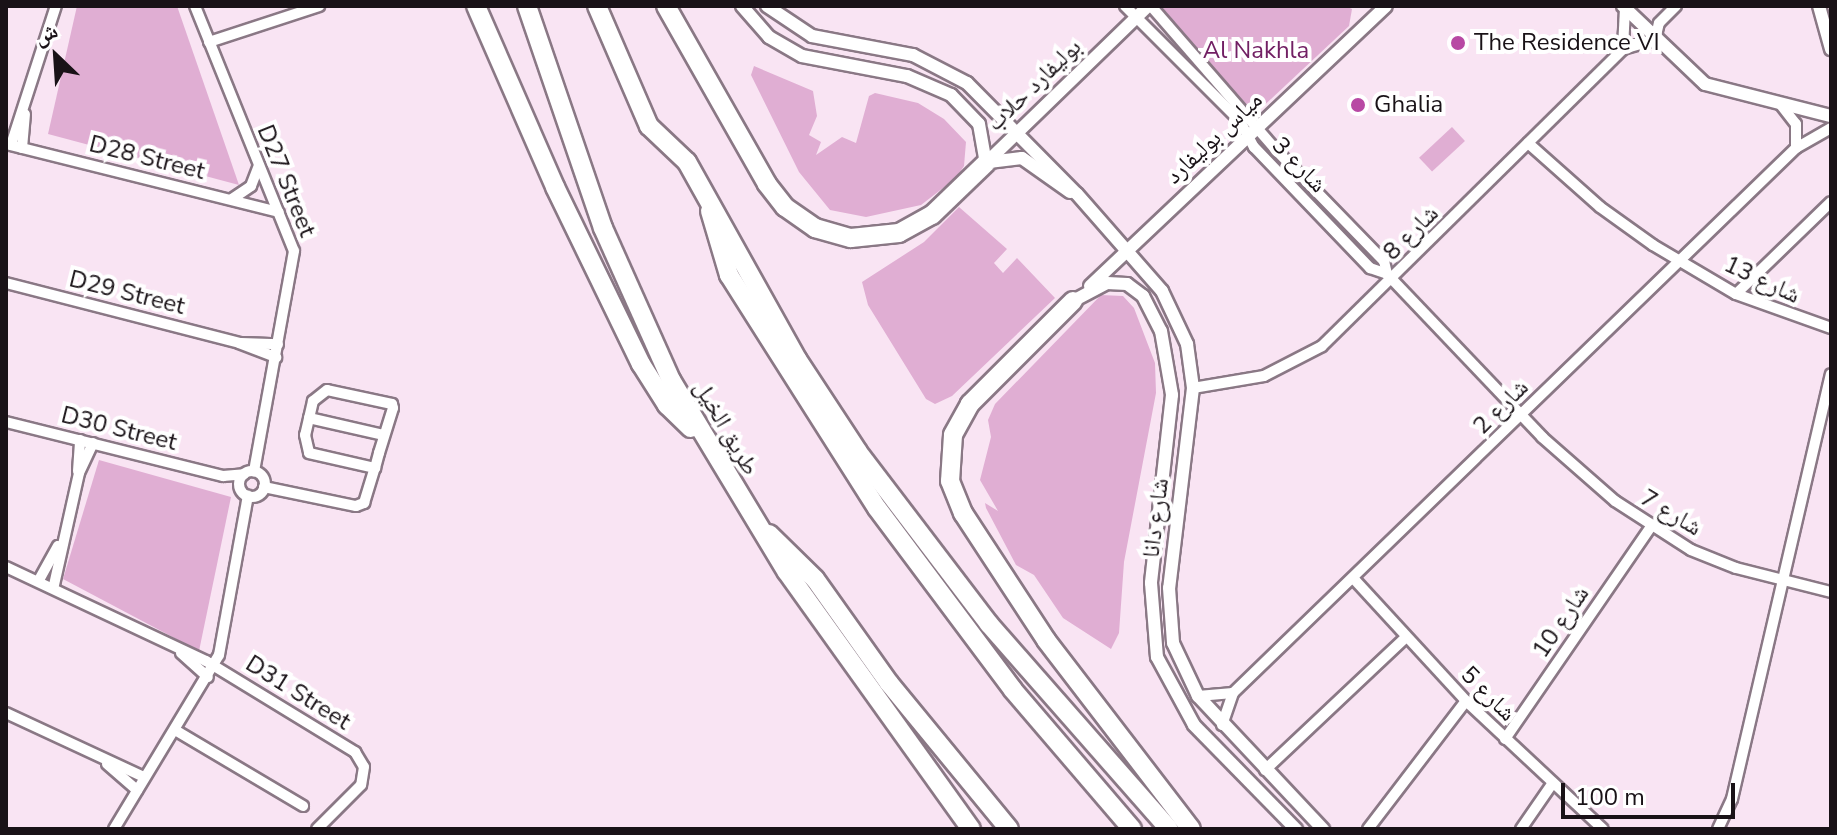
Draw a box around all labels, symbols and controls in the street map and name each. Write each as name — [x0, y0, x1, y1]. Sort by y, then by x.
north arrow — [16, 16, 96, 96]
text: ش — [29, 16, 63, 53]
place label: The Residence VI — [1474, 29, 1660, 57]
street label: بوليفارد حلاب — [981, 33, 1087, 137]
marker: The Residence VI — [1449, 34, 1467, 52]
park label: Al Nakhla — [1203, 37, 1309, 65]
street label: مياس بوليفارد — [1159, 86, 1269, 190]
place label: Ghalia — [1374, 91, 1443, 119]
marker: Ghalia — [1349, 96, 1367, 114]
street label: D27 Street — [250, 121, 322, 241]
street label: D28 Street — [86, 130, 208, 186]
street label: شارع 3 — [1266, 131, 1332, 199]
street label: شارع 8 — [1377, 199, 1445, 267]
street label: شارع 13 — [1719, 250, 1805, 310]
street label: D29 Street — [66, 265, 188, 321]
street label: شارع 2 — [1467, 373, 1535, 441]
street label: طريق الخيل — [687, 375, 765, 481]
street label: D30 Street — [58, 401, 180, 457]
street label: شارع دانا — [1137, 476, 1175, 560]
street label: شارع 7 — [1635, 484, 1707, 542]
street label: شارع 10 — [1527, 581, 1595, 663]
street label: D31 Street — [240, 649, 356, 737]
street label: شارع 5 — [1454, 660, 1522, 728]
scale bar — [1565, 767, 1739, 817]
text: 100 m — [1575, 781, 1645, 813]

